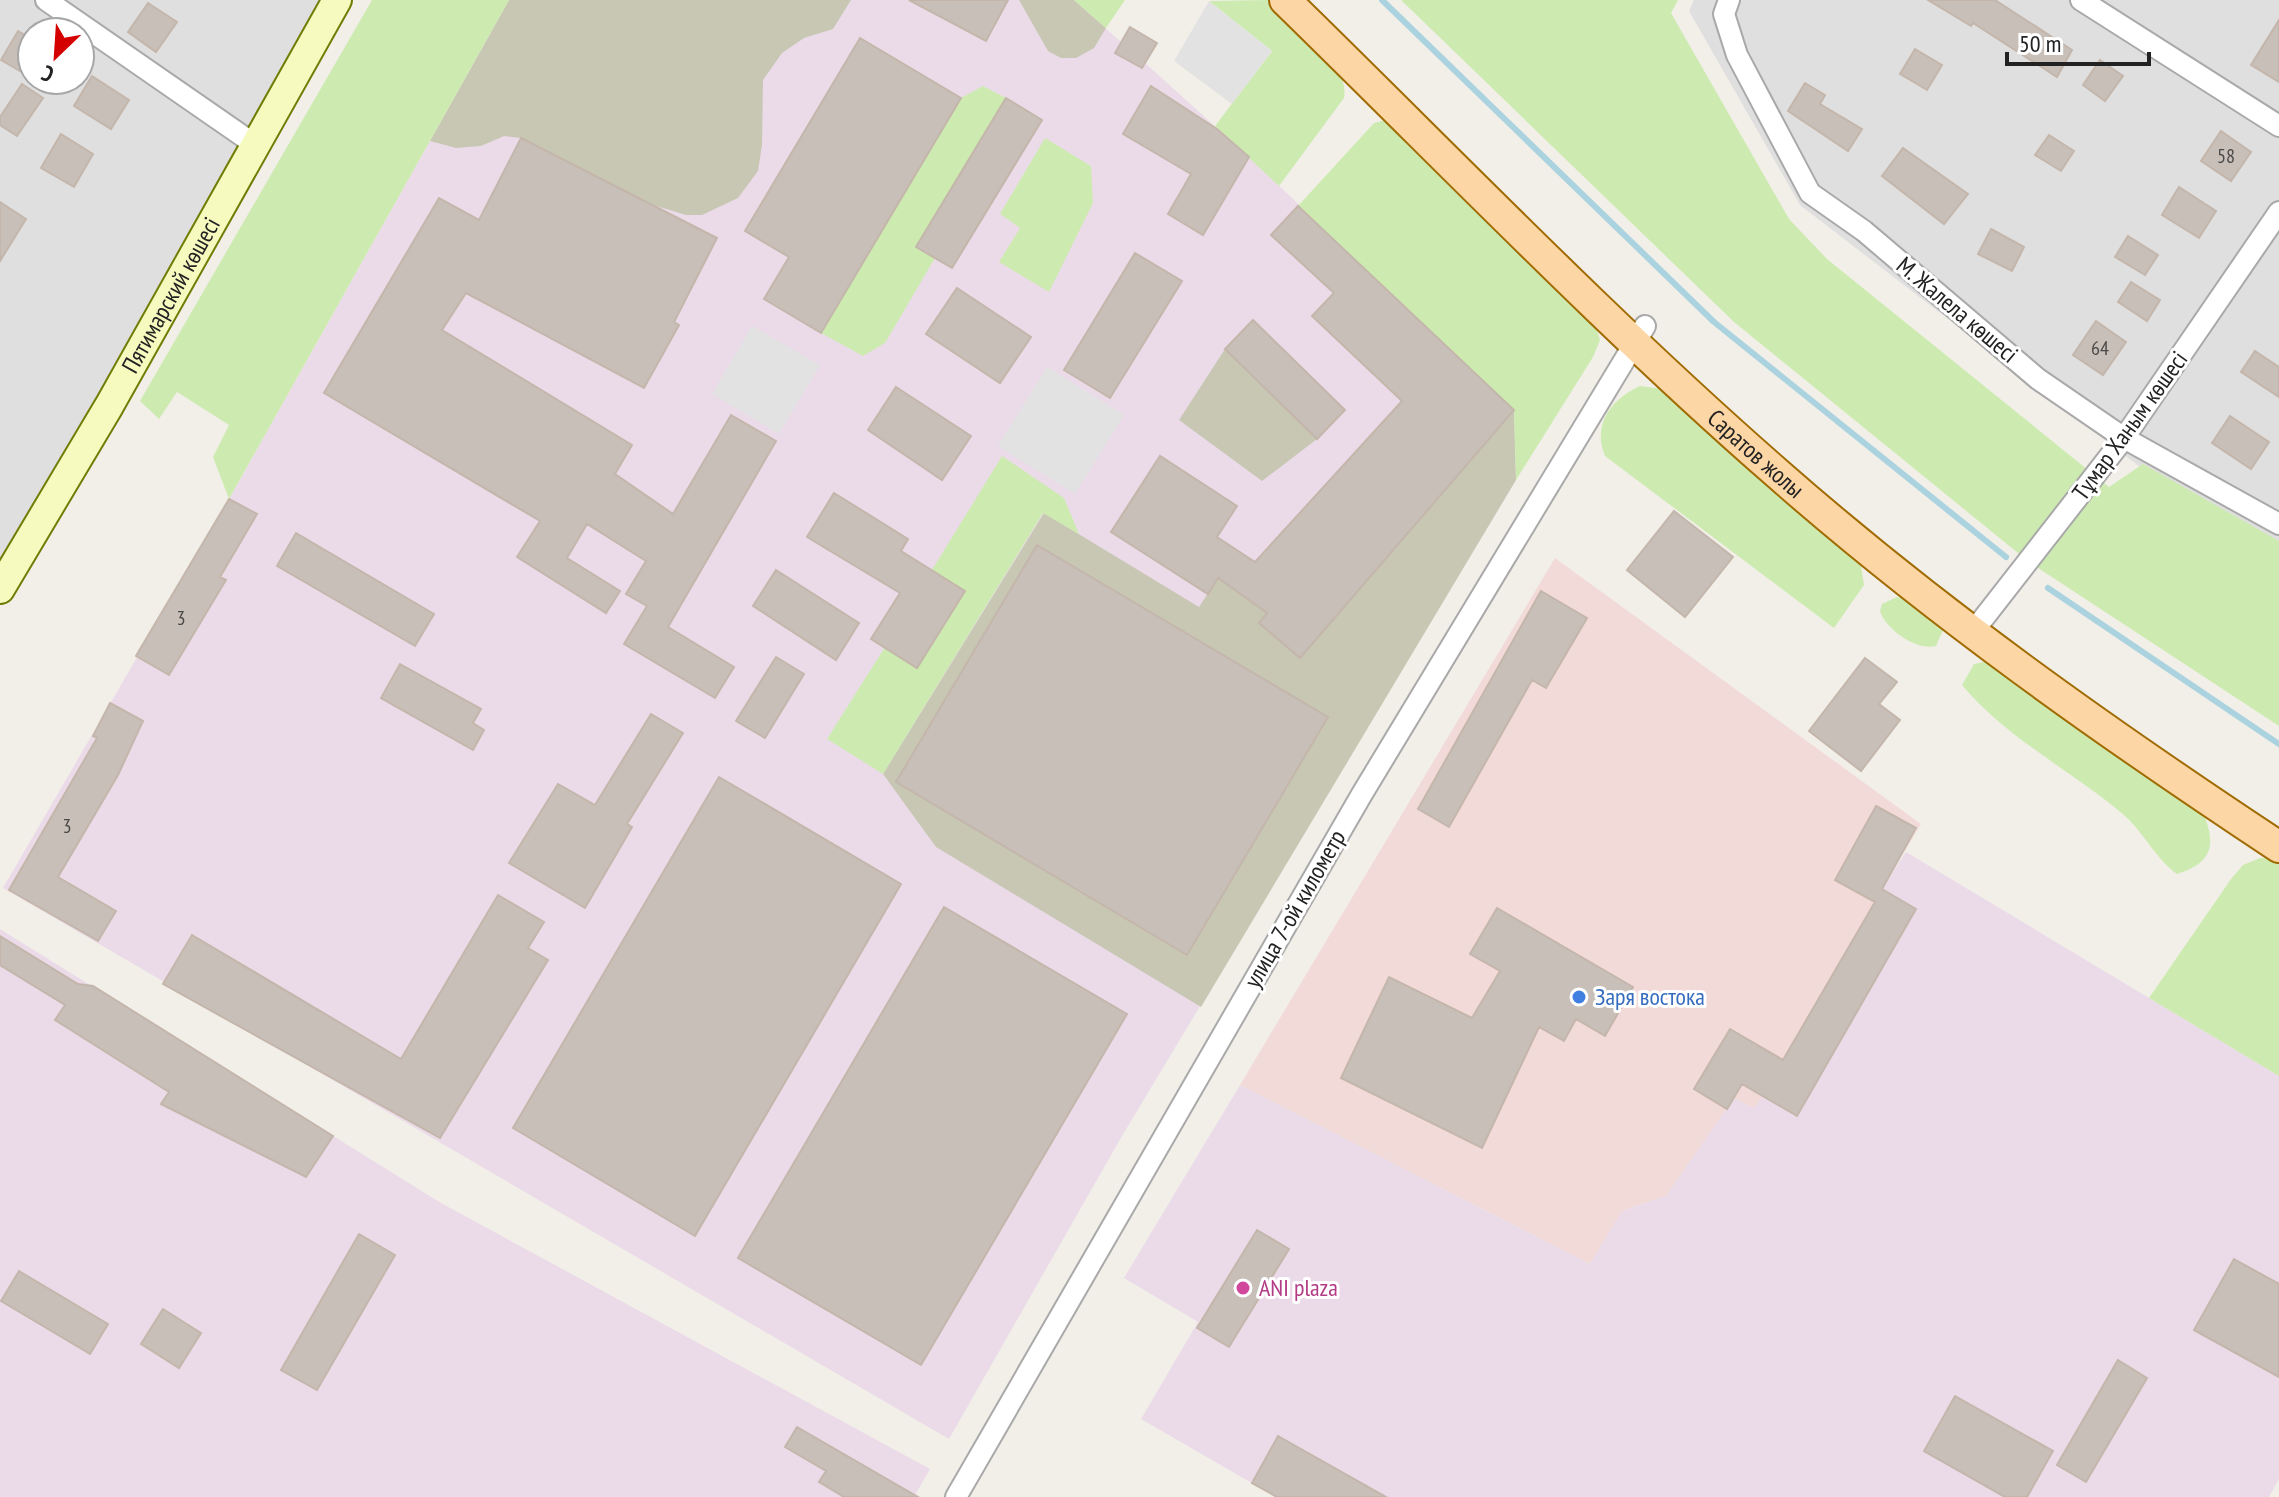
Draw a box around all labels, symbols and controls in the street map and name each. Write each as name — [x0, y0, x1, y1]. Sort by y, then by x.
north arrow — [16, 16, 96, 96]
scale bar — [2007, 16, 2149, 66]
text: 50 m — [2019, 28, 2061, 59]
text: С — [37, 59, 58, 89]
house number: 58 — [2217, 143, 2235, 169]
street label: Пятимарский көшесі — [115, 212, 227, 378]
street label: М. Жалела көшесі — [1890, 250, 2024, 369]
house number: 64 — [2091, 335, 2109, 361]
street label: Тұмар Ханым көшесі — [2065, 345, 2194, 506]
street label: Саратов жолы — [1701, 403, 1811, 505]
house number: 3 — [177, 605, 186, 631]
house number: 3 — [63, 813, 72, 839]
street label: улица 7-ой километр — [1237, 824, 1352, 993]
place label: Заря востока — [1595, 981, 1705, 1012]
marker: Заря востока — [1570, 988, 1588, 1006]
place label: ANI plaza — [1259, 1272, 1338, 1303]
marker: ANI plaza — [1234, 1279, 1252, 1297]

